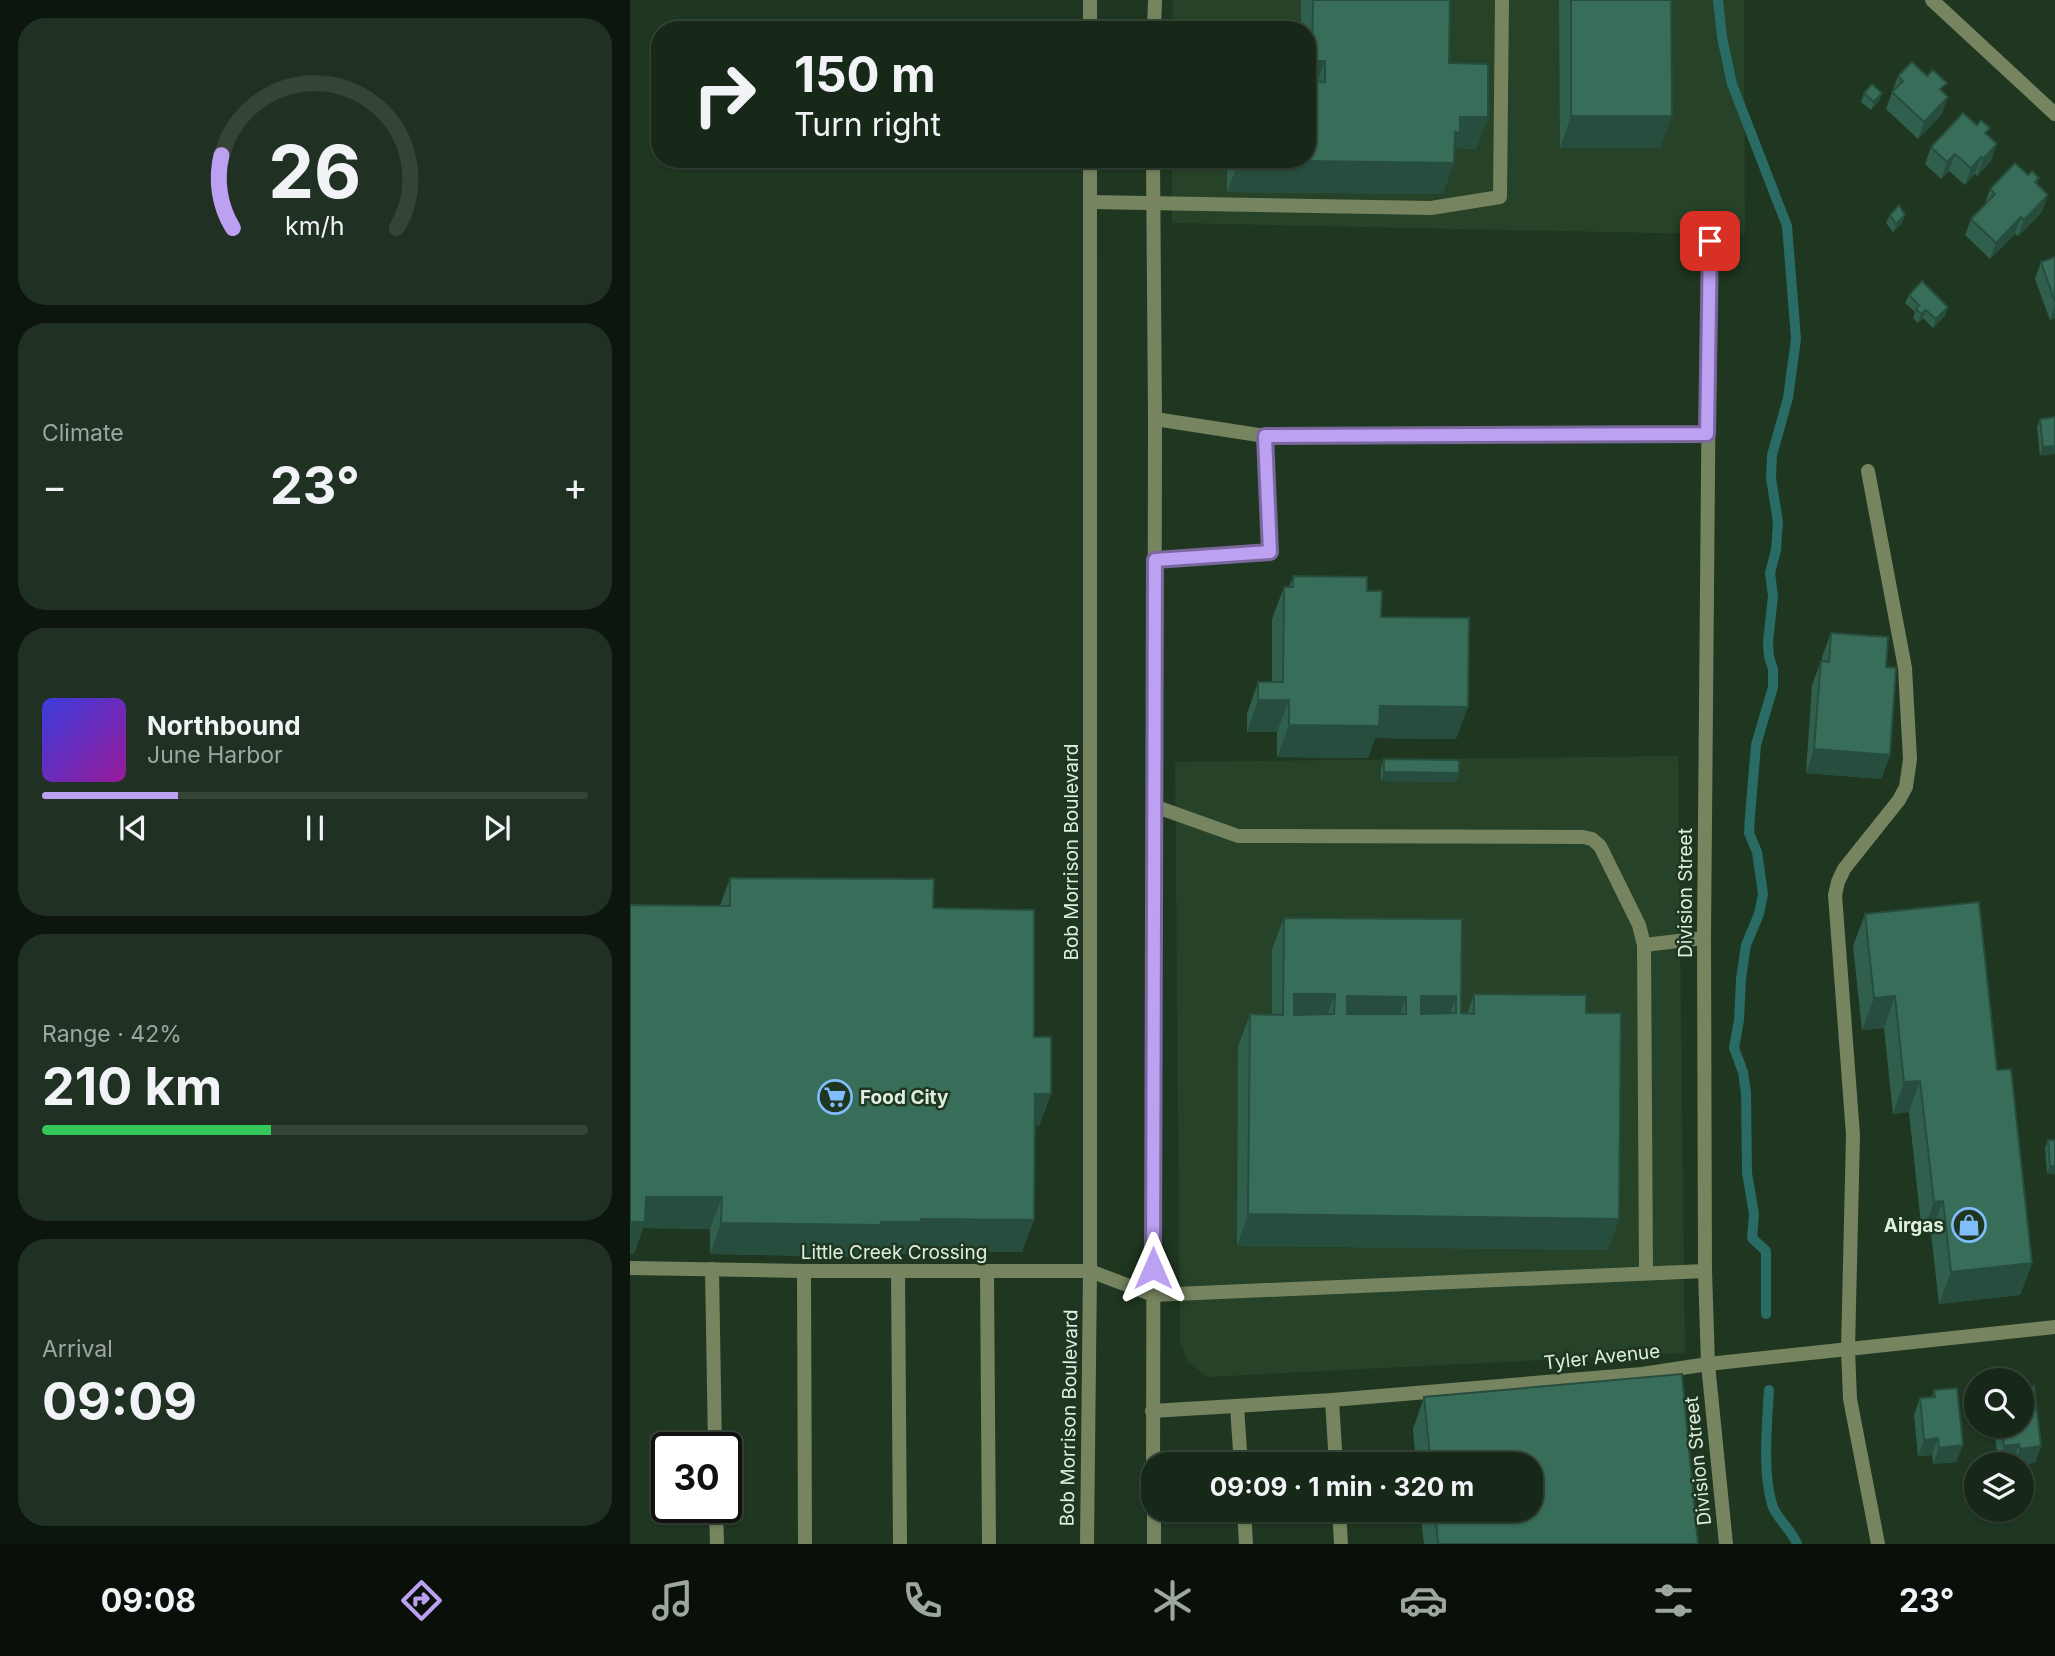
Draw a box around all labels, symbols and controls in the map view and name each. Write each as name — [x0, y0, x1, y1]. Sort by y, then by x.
text: 150 m — [794, 45, 936, 104]
icon: right — [679, 49, 770, 140]
text: Turn right — [794, 105, 941, 144]
text: 26 — [268, 127, 362, 216]
text: km/h — [285, 210, 345, 240]
pin — [1680, 211, 1740, 271]
icon: arrive — [1691, 222, 1729, 260]
text: Climate — [42, 419, 124, 447]
text: 23° — [270, 454, 360, 517]
text: − — [42, 463, 67, 509]
text: + — [563, 463, 588, 509]
text: Northbound — [147, 710, 301, 741]
text: June Harbor — [147, 741, 283, 769]
street label: Bob Morrison Boulevard — [1060, 744, 1083, 960]
icon: previous — [114, 809, 152, 847]
icon: pause — [296, 809, 334, 847]
icon: next — [478, 809, 516, 847]
street label: Division Street — [1674, 828, 1697, 958]
text: Range · 42% — [42, 1020, 182, 1048]
text: 210 km — [42, 1055, 222, 1118]
supermarket icon: Food City — [816, 1078, 854, 1116]
place label: Food City — [860, 1086, 949, 1109]
shop icon: Airgas — [1950, 1206, 1988, 1244]
place label: Airgas — [1884, 1214, 1944, 1237]
position arrow — [1116, 1231, 1190, 1305]
street label: Little Creek Crossing — [801, 1241, 987, 1264]
street label: Bob Morrison Boulevard — [1056, 1309, 1082, 1527]
text: Arrival — [42, 1335, 113, 1363]
street label: Tyler Avenue — [1543, 1339, 1661, 1375]
map controls — [1964, 1368, 2034, 1522]
button: search — [1964, 1368, 2034, 1438]
text: 09:09 — [42, 1370, 197, 1433]
street label: Division Street — [1680, 1395, 1716, 1527]
speed limit sign: 30 — [651, 1432, 742, 1523]
button: layers — [1964, 1452, 2034, 1522]
text: 09:09 · 1 min · 320 m — [1210, 1471, 1474, 1502]
icon: directions — [397, 1576, 446, 1625]
icon: music — [648, 1576, 697, 1625]
icon: phone — [898, 1576, 947, 1625]
icon: climate — [1148, 1576, 1197, 1625]
icon: car — [1399, 1576, 1448, 1625]
icon: filters — [1649, 1576, 1698, 1625]
text: 09:08 — [101, 1581, 196, 1620]
text: 23° — [1899, 1581, 1954, 1620]

